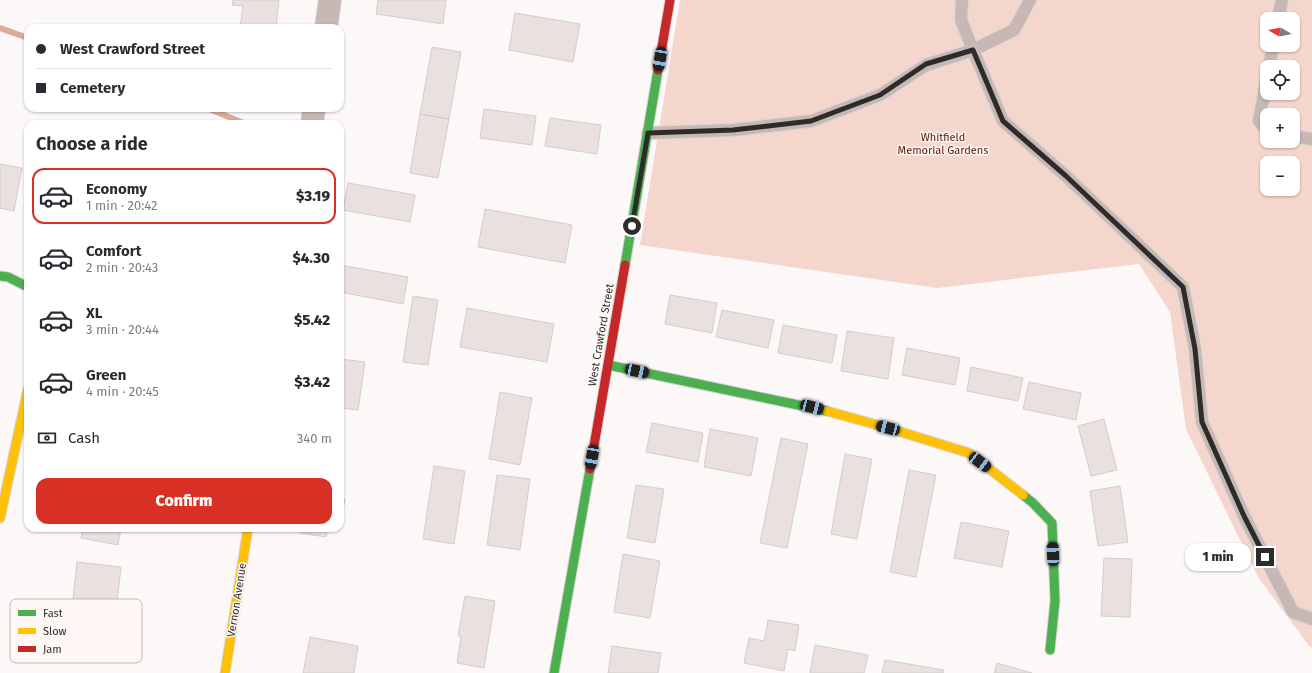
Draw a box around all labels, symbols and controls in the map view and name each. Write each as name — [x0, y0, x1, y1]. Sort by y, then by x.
north arrow — [1260, 12, 1300, 52]
map controls — [1260, 12, 1300, 196]
text: West Crawford Street — [60, 40, 205, 58]
car — [652, 46, 668, 72]
button: locate — [1260, 60, 1300, 100]
text: Cemetery — [60, 79, 125, 97]
button: + — [1260, 108, 1300, 148]
park label: Whitfield Memorial Gardens — [898, 131, 988, 157]
text: Choose a ride — [36, 133, 148, 155]
button: − — [1260, 156, 1300, 196]
icon: car — [38, 178, 74, 214]
text: Economy — [86, 180, 147, 198]
text: $3.19 — [296, 187, 330, 205]
text: 1 min · 20:42 — [86, 198, 157, 213]
route start — [623, 217, 641, 235]
icon: car — [38, 240, 74, 276]
text: Comfort — [86, 242, 142, 260]
text: $4.30 — [292, 249, 330, 267]
text: 2 min · 20:43 — [86, 260, 158, 275]
street label: West Crawford Street — [586, 283, 616, 387]
icon: car — [38, 302, 74, 338]
text: XL — [86, 304, 102, 322]
text: $5.42 — [294, 311, 330, 329]
text: 3 min · 20:44 — [86, 322, 159, 337]
car — [624, 363, 650, 379]
icon: car — [38, 364, 74, 400]
text: Green — [86, 366, 126, 384]
text: $3.42 — [294, 373, 330, 391]
text: 4 min · 20:45 — [86, 384, 159, 399]
car — [799, 398, 825, 416]
car — [875, 419, 901, 437]
icon: cash — [36, 427, 58, 449]
text: Cash — [68, 429, 100, 447]
text: 340 m — [297, 431, 332, 446]
car — [584, 444, 600, 470]
car — [967, 450, 993, 474]
button: Confirm — [36, 478, 332, 524]
car — [1047, 542, 1059, 566]
callout: 1 min — [1185, 543, 1251, 571]
route end — [1256, 548, 1274, 566]
text: 1 min — [1202, 549, 1234, 564]
street label: Vernon Avenue — [225, 562, 249, 638]
legend — [10, 599, 142, 663]
text: Fast — [43, 607, 63, 620]
text: Slow — [43, 625, 67, 638]
text: Jam — [43, 643, 62, 656]

